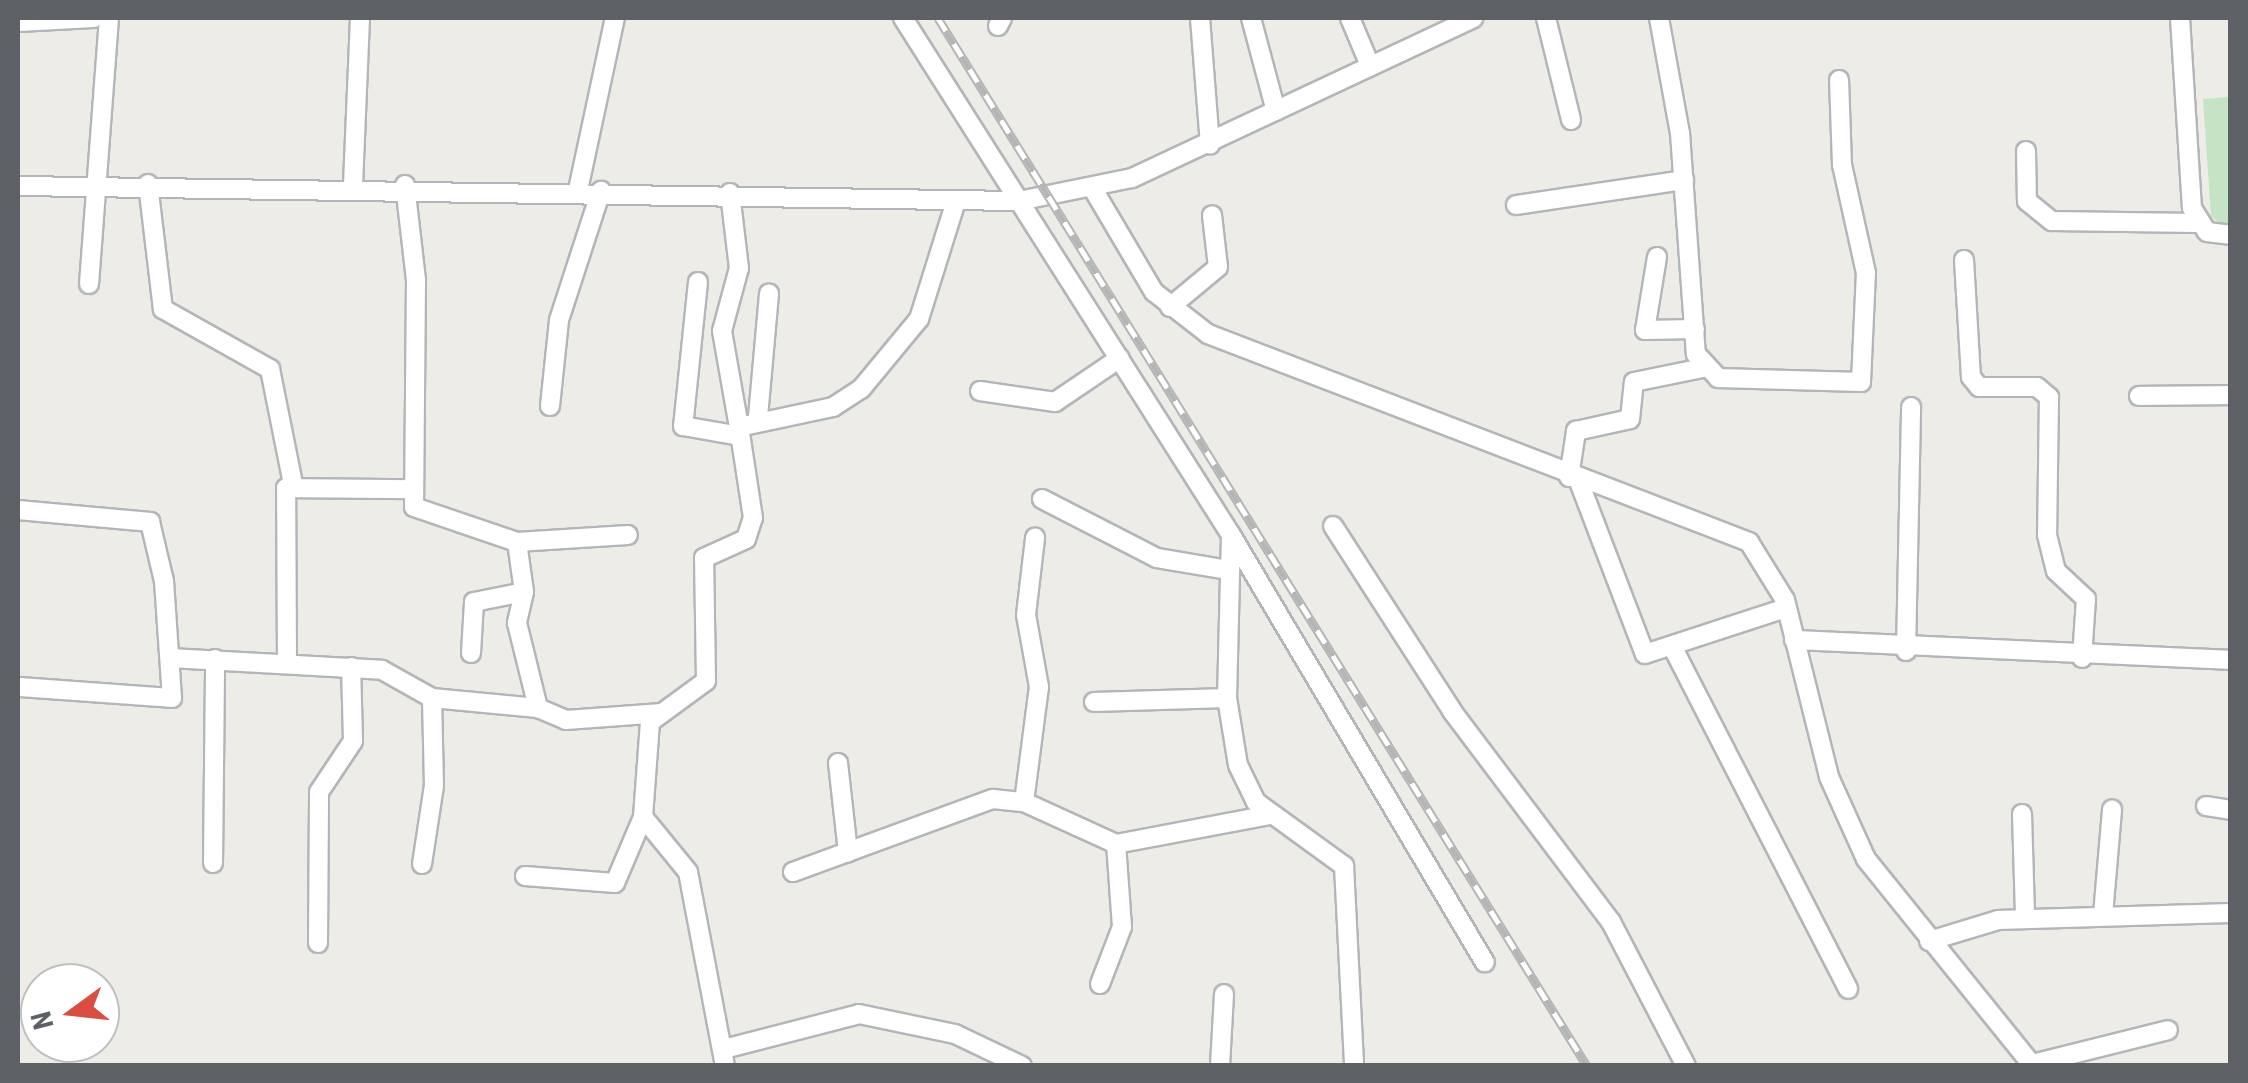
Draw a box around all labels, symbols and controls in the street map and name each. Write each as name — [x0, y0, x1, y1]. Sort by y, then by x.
north arrow — [20, 963, 120, 1063]
text: N — [24, 1008, 61, 1033]

